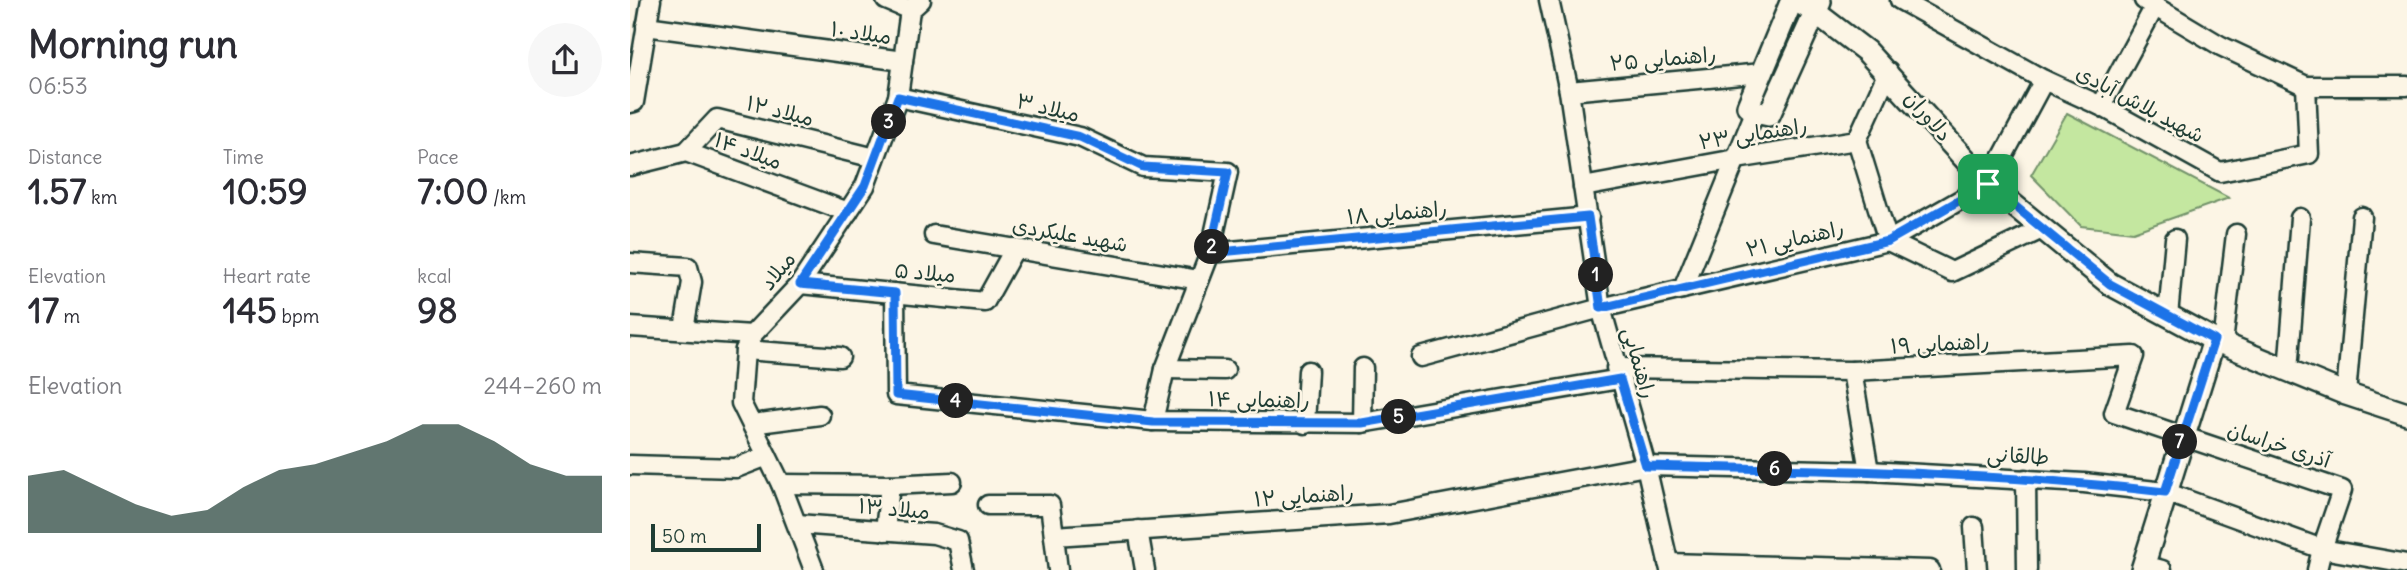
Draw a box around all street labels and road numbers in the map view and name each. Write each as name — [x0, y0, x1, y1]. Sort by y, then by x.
street label: میلاد ۱۰ — [829, 15, 893, 50]
street label: راهنمایی ۲۵ — [1608, 40, 1718, 78]
street label: شهید بلاش آبادی — [2072, 59, 2209, 149]
street label: دلاوران — [1898, 85, 1958, 147]
street label: میلاد ۳ — [1014, 87, 1082, 128]
street label: میلاد ۱۲ — [744, 89, 817, 132]
street label: راهنمایی ۲۳ — [1697, 112, 1809, 156]
street label: میلاد ۱۴ — [711, 126, 786, 175]
street label: راهنمایی ۱۸ — [1346, 195, 1448, 231]
street label: شهید علیکردی — [1010, 211, 1130, 258]
street label: راهنمایی ۲۱ — [1743, 214, 1847, 264]
street label: میلاد — [754, 246, 801, 295]
street label: میلاد ۵ — [893, 256, 957, 289]
street label: راهنمایی — [1615, 324, 1663, 402]
street label: راهنمایی ۱۹ — [1890, 327, 1990, 361]
street label: راهنمایی ۱۴ — [1208, 385, 1310, 415]
street label: آذری خراسان — [2224, 415, 2335, 474]
street label: طالقانی — [1986, 440, 2050, 472]
street label: راهنمایی ۱۲ — [1253, 479, 1355, 513]
street label: میلاد ۱۳ — [857, 492, 931, 525]

